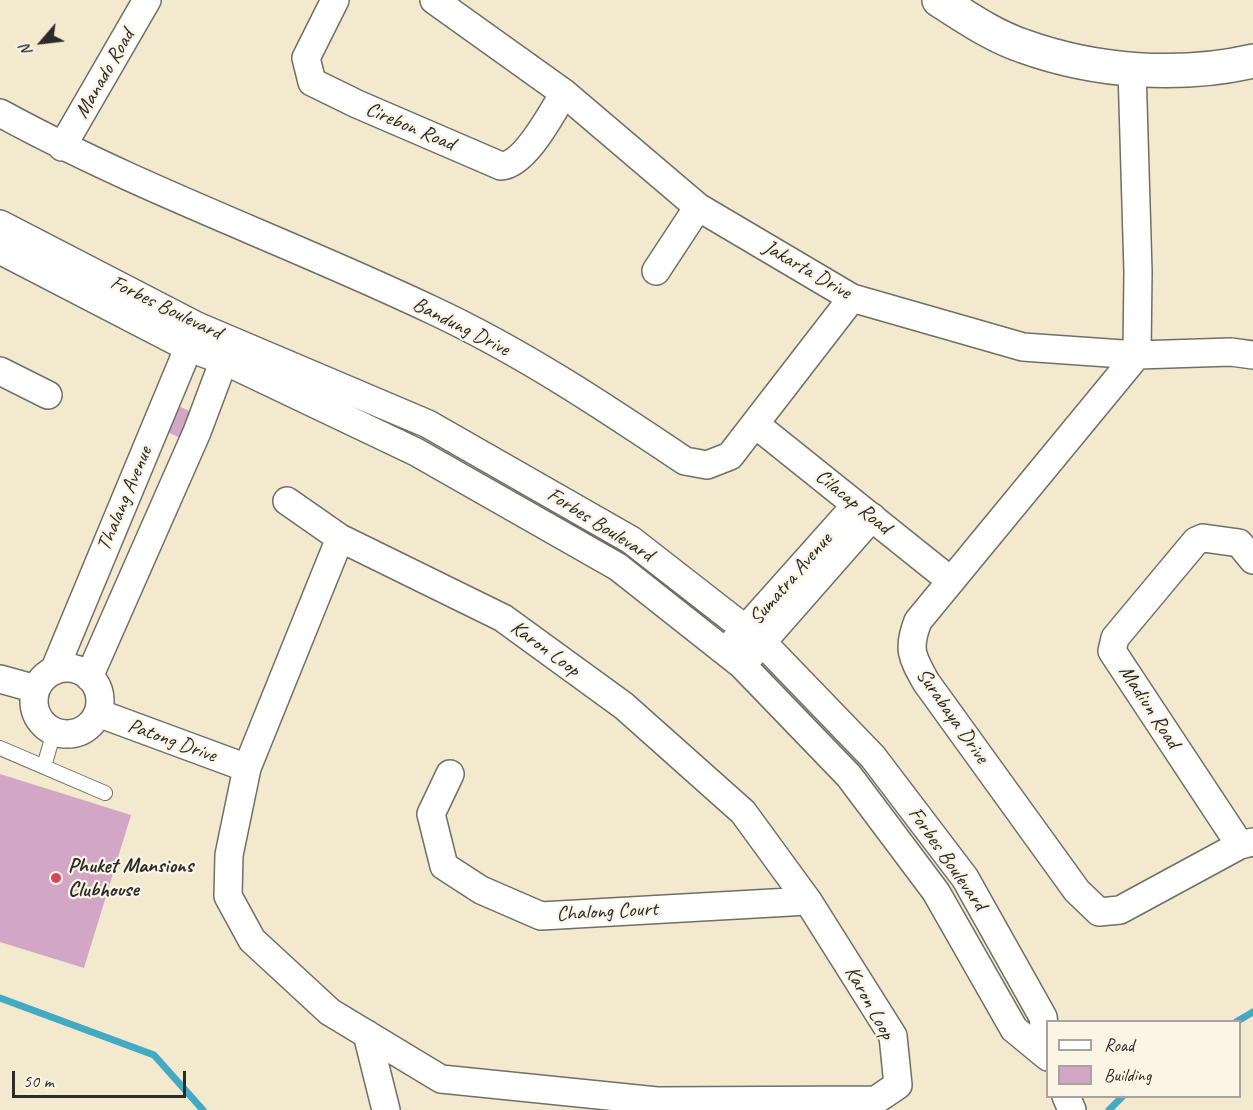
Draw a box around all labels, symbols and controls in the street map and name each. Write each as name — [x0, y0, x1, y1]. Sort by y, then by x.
north arrow — [12, 12, 72, 72]
street label: Manado Road — [70, 25, 140, 123]
text: N — [15, 41, 37, 60]
street label: Cirebon Road — [362, 97, 458, 157]
street label: Jakarta Drive — [759, 235, 855, 305]
street label: Forbes Boulevard — [106, 270, 226, 346]
street label: Bandung Drive — [408, 292, 514, 362]
street label: Thalang Avenue — [92, 443, 158, 555]
street label: Cilacap Road — [810, 464, 896, 540]
street label: Forbes Boulevard — [542, 482, 658, 568]
street label: Sumatra Avenue — [744, 528, 838, 630]
street label: Karon Loop — [505, 615, 585, 683]
street label: Madiun Road — [1113, 661, 1185, 753]
street label: Surabaya Drive — [910, 664, 994, 768]
street label: Patong Drive — [124, 713, 220, 769]
street label: Forbes Boulevard — [902, 802, 992, 916]
place label: Phuket Mansions Clubhouse — [68, 853, 193, 903]
marker: Phuket Mansions Clubhouse — [49, 871, 63, 885]
street label: Chalong Court — [556, 897, 658, 927]
street label: Karon Loop — [839, 962, 899, 1044]
legend — [1046, 1020, 1241, 1098]
text: Road — [1104, 1034, 1134, 1056]
scale bar — [15, 1059, 189, 1097]
text: Building — [1104, 1064, 1151, 1086]
text: 50 m — [23, 1070, 54, 1092]

